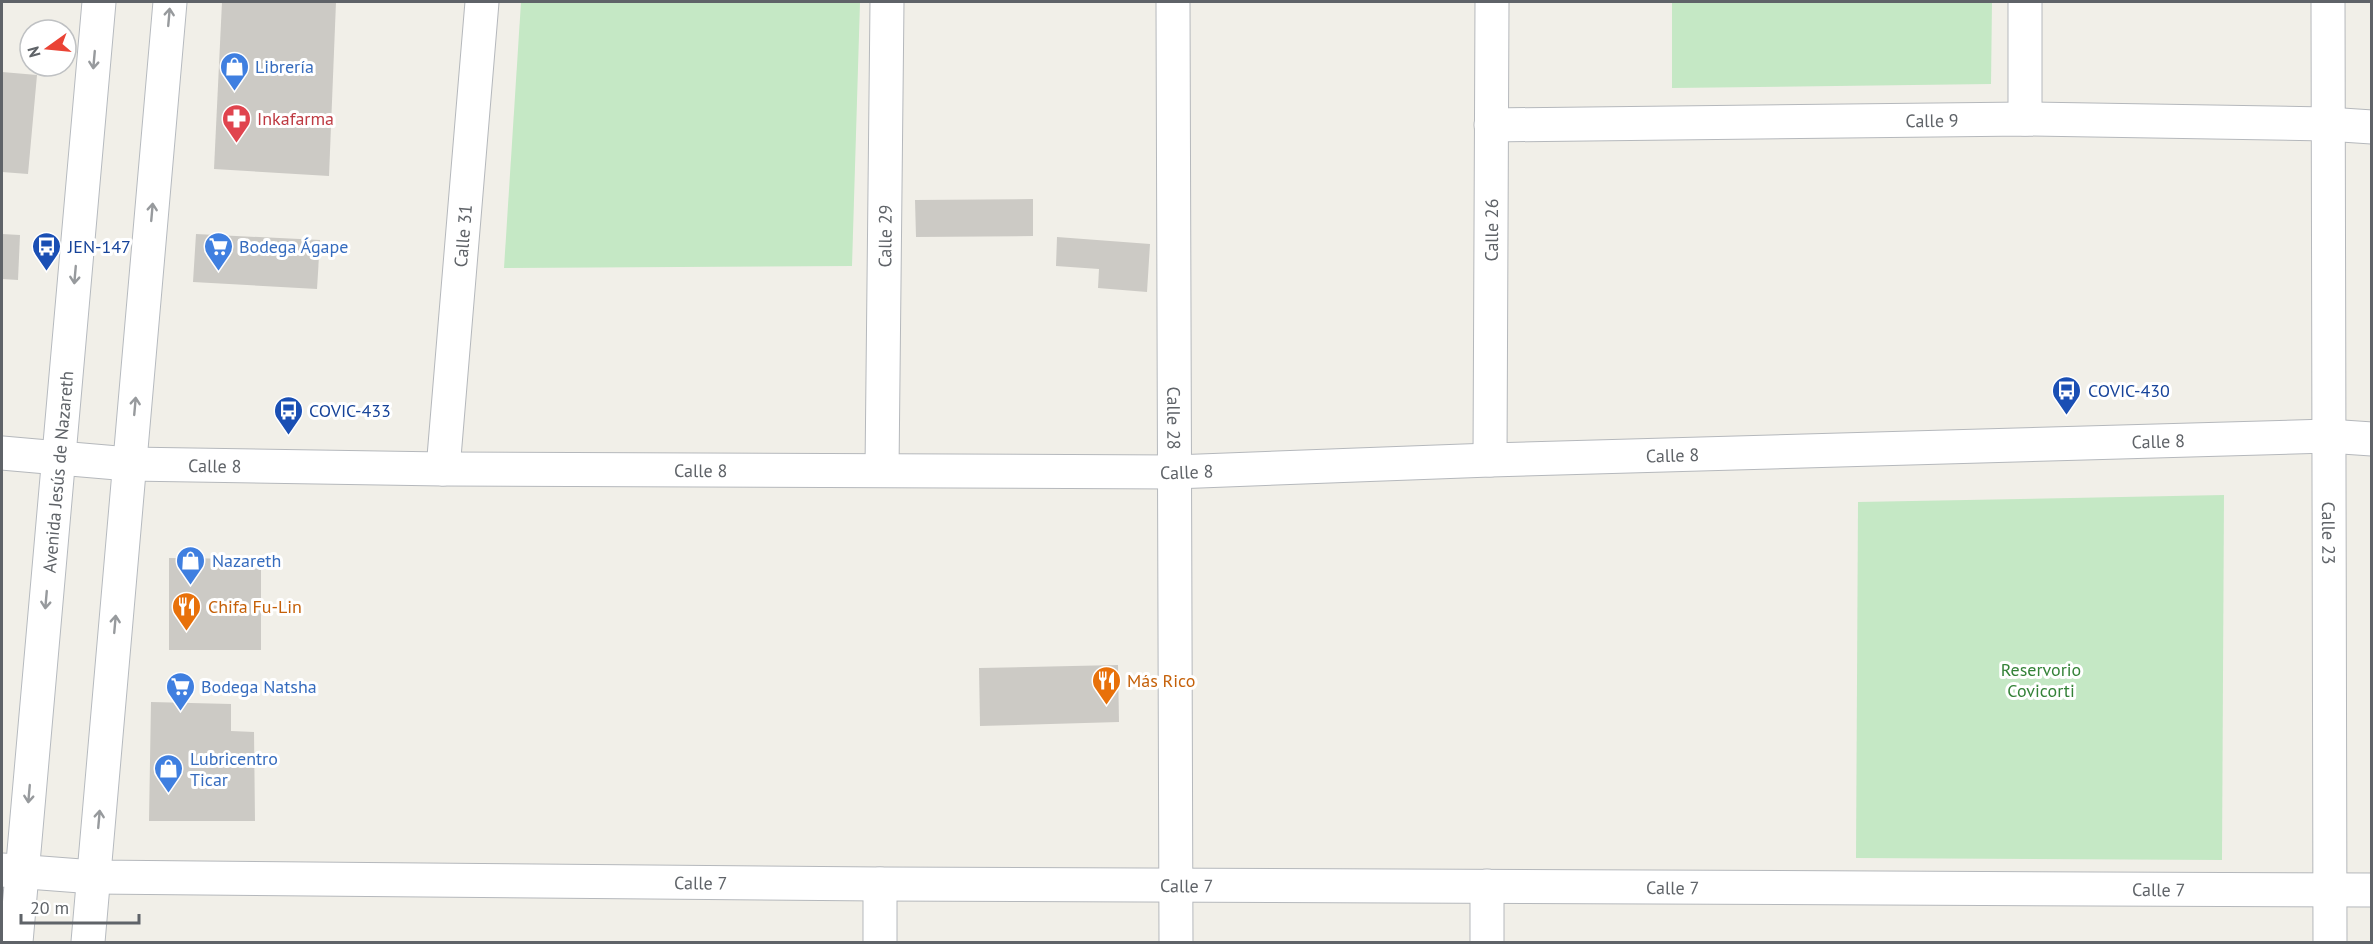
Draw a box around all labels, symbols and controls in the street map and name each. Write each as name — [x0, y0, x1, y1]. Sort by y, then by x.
one-way arrow — [164, 8, 175, 28]
north arrow — [18, 18, 78, 78]
text: N — [22, 44, 45, 60]
one-way arrow — [88, 49, 99, 69]
shop icon: Librería — [218, 50, 250, 92]
place label: Librería — [255, 55, 314, 78]
pharmacy icon: Inkafarma — [220, 102, 252, 144]
place label: Inkafarma — [257, 107, 334, 130]
street label: Calle 9 — [1905, 108, 1959, 132]
street label: Calle 26 — [1479, 198, 1503, 262]
one-way arrow — [147, 202, 158, 222]
street label: Calle 31 — [448, 203, 477, 268]
street label: Calle 29 — [873, 204, 896, 268]
bus stop icon: JEN-147 — [31, 230, 63, 272]
supermarket icon: Bodega Ágape — [202, 230, 234, 272]
place label: JEN-147 — [67, 235, 131, 258]
place label: Bodega Ágape — [239, 235, 348, 258]
one-way arrow — [69, 264, 80, 284]
street label: Avenida Jesús de Nazareth — [37, 370, 78, 574]
bus stop icon: COVIC-430 — [2051, 374, 2083, 416]
place label: COVIC-430 — [2088, 379, 2170, 402]
street label: Calle 28 — [1163, 386, 1186, 450]
bus stop icon: COVIC-433 — [272, 394, 304, 436]
one-way arrow — [129, 396, 140, 416]
place label: COVIC-433 — [309, 399, 391, 422]
street label: Calle 8 — [2131, 429, 2185, 453]
street label: Calle 8 — [1645, 443, 1699, 467]
street label: Calle 8 — [188, 453, 242, 477]
street label: Calle 8 — [674, 458, 727, 482]
street label: Calle 8 — [1160, 459, 1214, 484]
street label: Calle 23 — [2318, 501, 2341, 565]
shop icon: Nazareth — [175, 544, 207, 586]
place label: Nazareth — [212, 549, 281, 572]
one-way arrow — [40, 590, 51, 609]
restaurant icon: Chifa Fu-Lin — [171, 590, 203, 632]
place label: Chifa Fu-Lin — [208, 595, 302, 618]
one-way arrow — [110, 615, 121, 635]
park label: Reservorio Covicorti — [2001, 658, 2081, 702]
restaurant icon: Más Rico — [1090, 664, 1122, 706]
place label: Más Rico — [1127, 669, 1195, 692]
supermarket icon: Bodega Natsha — [164, 670, 196, 712]
place label: Bodega Natsha — [201, 675, 317, 698]
place label: Lubricentro Ticar — [190, 747, 278, 791]
shop icon: Lubricentro Ticar — [153, 752, 185, 794]
one-way arrow — [23, 784, 34, 804]
one-way arrow — [94, 809, 105, 829]
street label: Calle 7 — [674, 871, 727, 894]
street label: Calle 7 — [1160, 874, 1213, 897]
street label: Calle 7 — [1646, 876, 1699, 899]
street label: Calle 7 — [2132, 878, 2185, 901]
scale bar — [21, 887, 140, 925]
text: 20 m — [30, 896, 69, 919]

